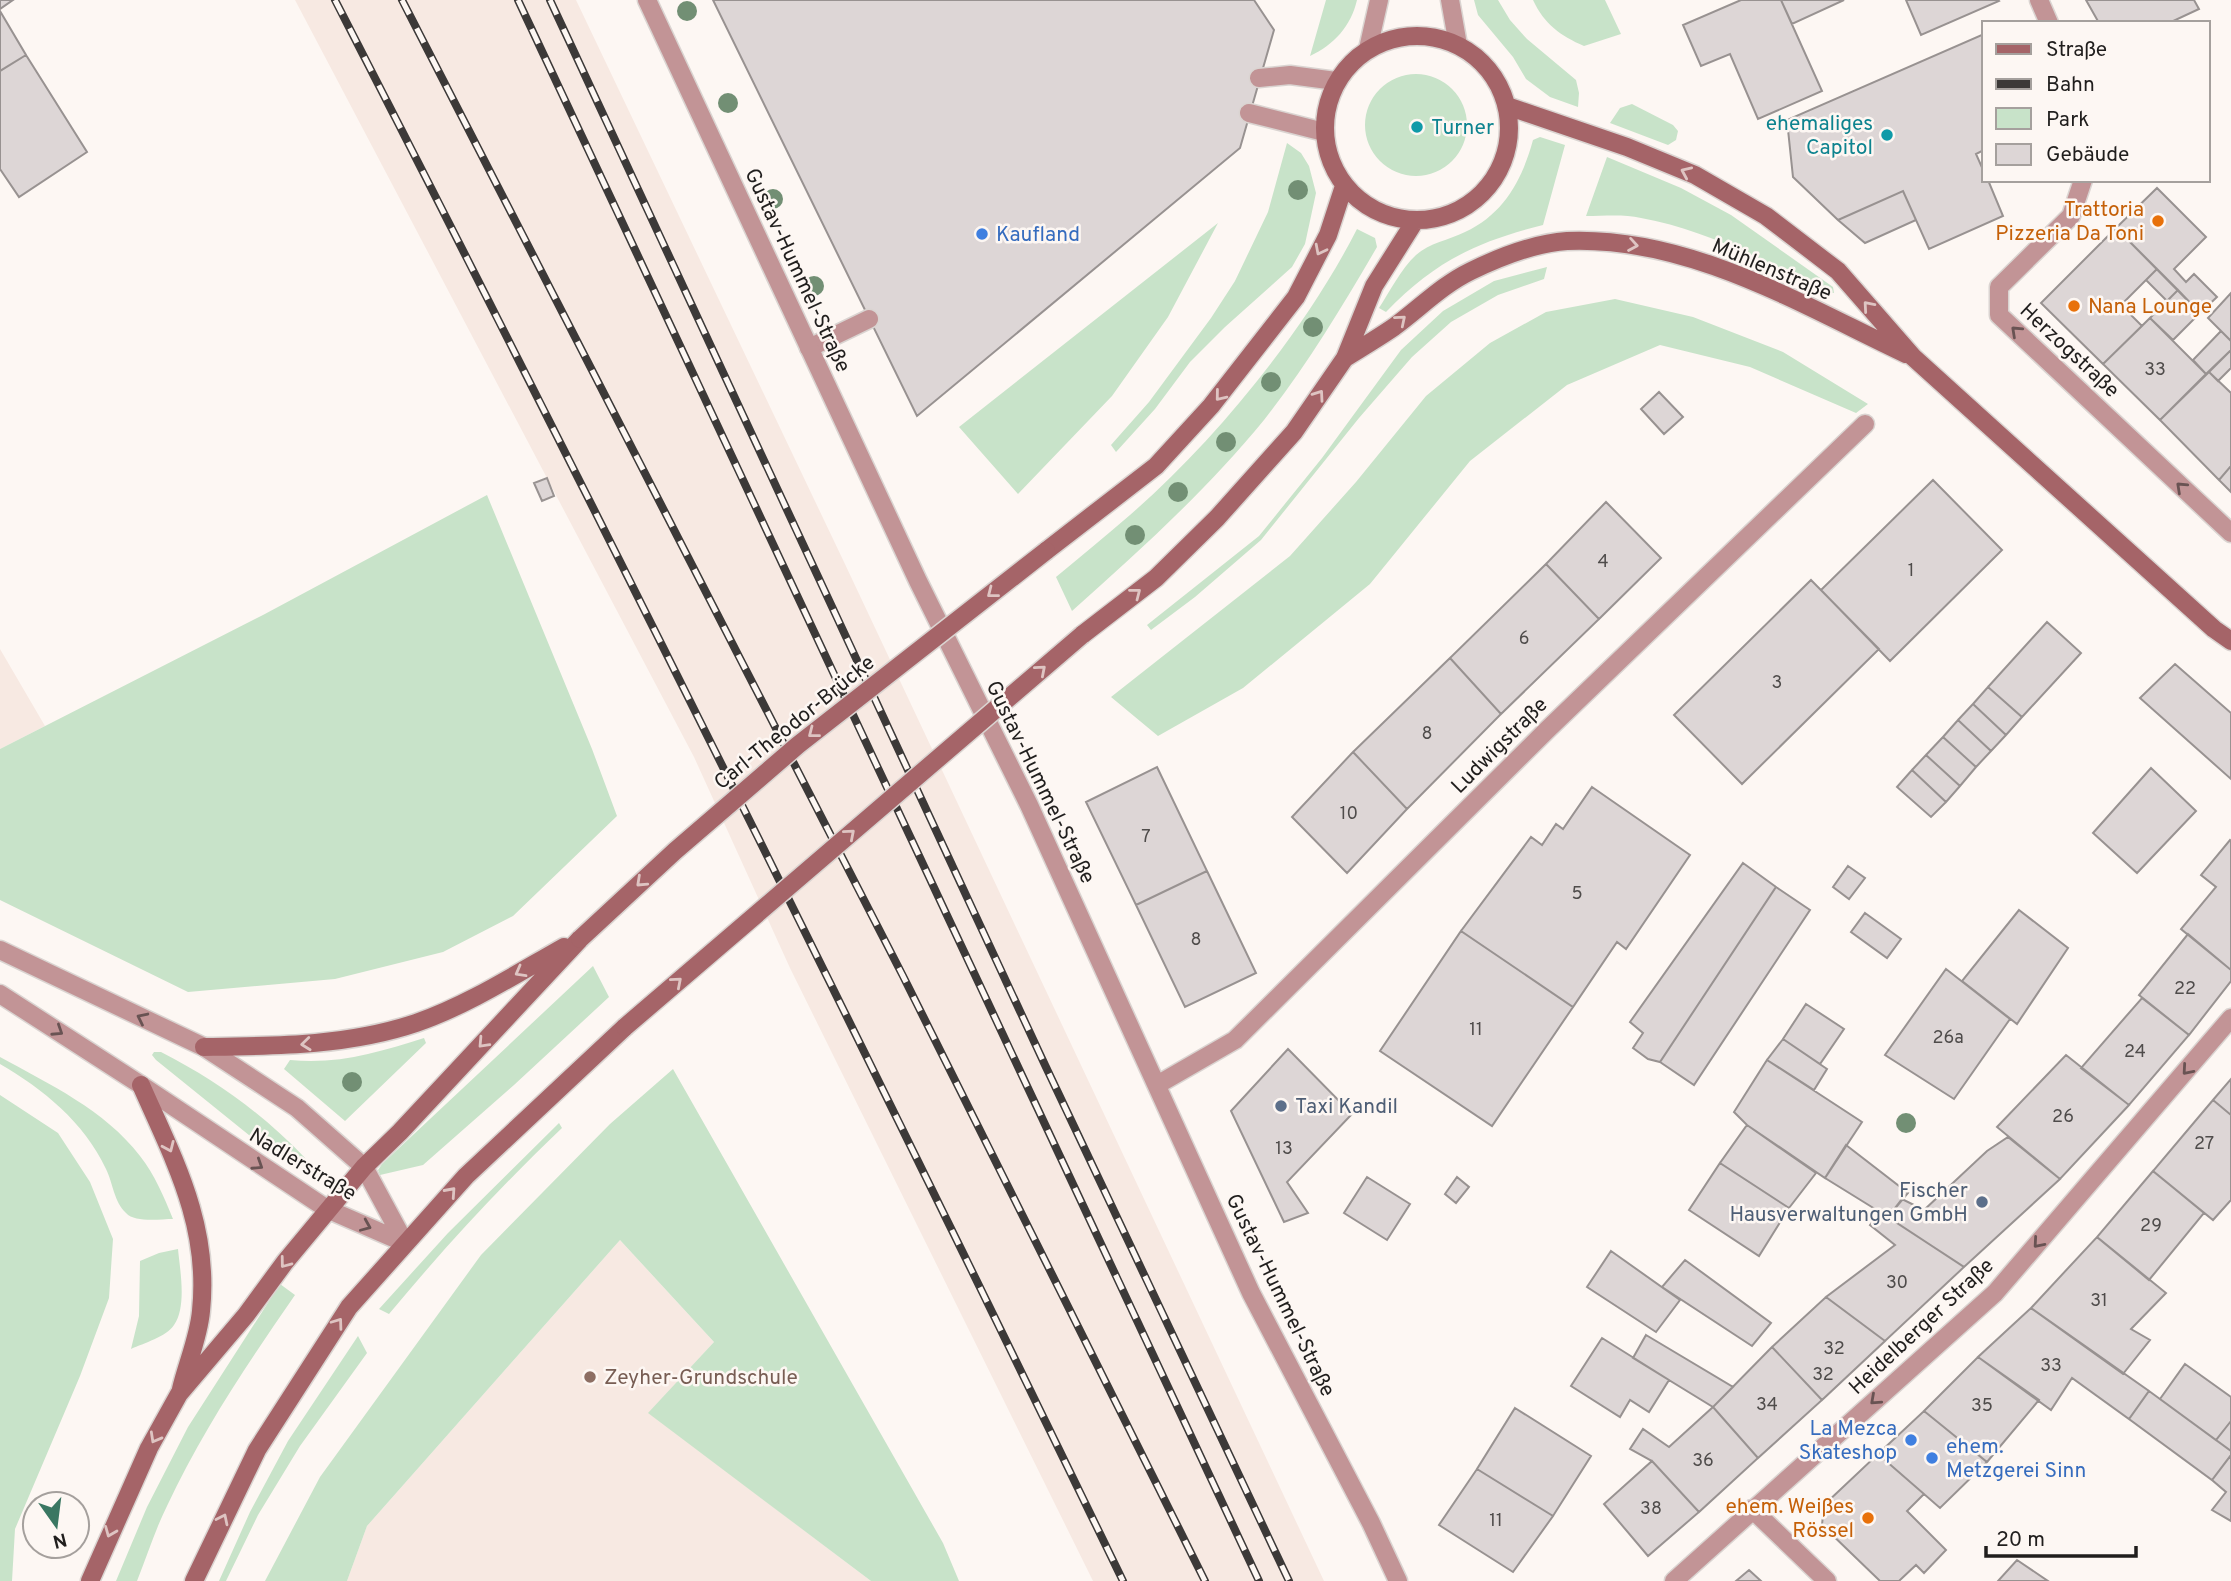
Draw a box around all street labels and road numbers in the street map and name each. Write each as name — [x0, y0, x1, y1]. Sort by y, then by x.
street label: Gustav-Hummel-Straße — [737, 164, 856, 377]
street label: Mühlenstraße — [1707, 233, 1836, 308]
street label: Herzogstraße — [2013, 298, 2125, 404]
street label: Carl-Theodor-Brücke — [709, 650, 881, 796]
street label: Gustav-Hummel-Straße — [979, 677, 1101, 889]
street label: Ludwigstraße — [1446, 692, 1554, 800]
street label: Nadlerstraße — [244, 1123, 361, 1208]
street label: Gustav-Hummel-Straße — [1219, 1190, 1341, 1402]
street label: Heidelberger Straße — [1844, 1253, 2000, 1401]

